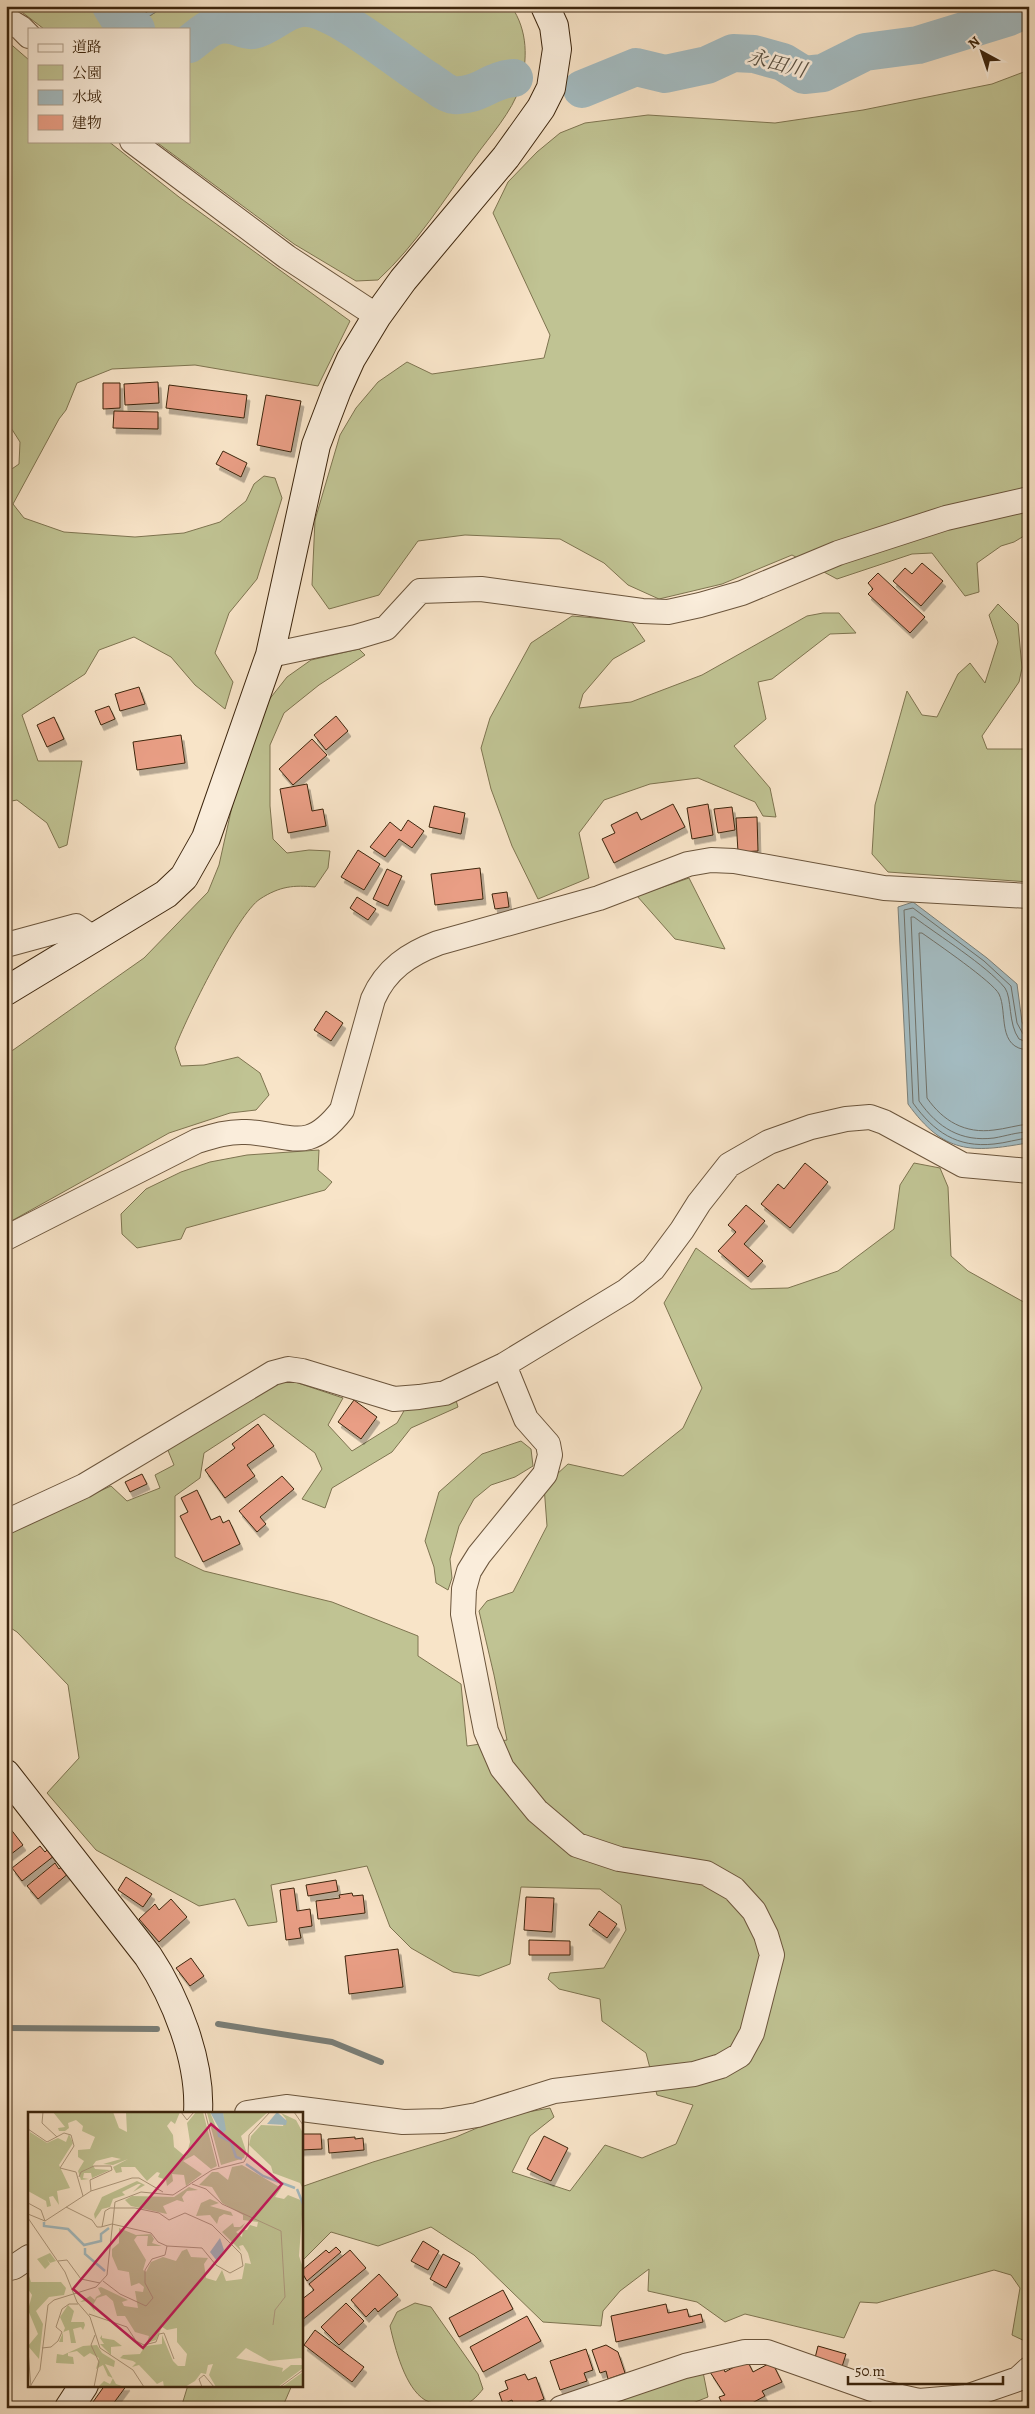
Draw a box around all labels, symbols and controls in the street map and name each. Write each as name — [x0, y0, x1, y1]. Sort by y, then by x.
legend — [28, 28, 190, 142]
north arrow — [958, 28, 1008, 78]
text: N — [964, 32, 984, 53]
text: 道路 — [72, 37, 102, 57]
water label: 永田川 — [744, 43, 811, 85]
text: 公園 — [72, 63, 102, 83]
text: 水域 — [72, 87, 102, 107]
text: 建物 — [72, 113, 102, 133]
inset map — [28, 2112, 302, 2386]
scale bar — [848, 2354, 1002, 2386]
text: 50 m — [855, 2361, 885, 2381]

